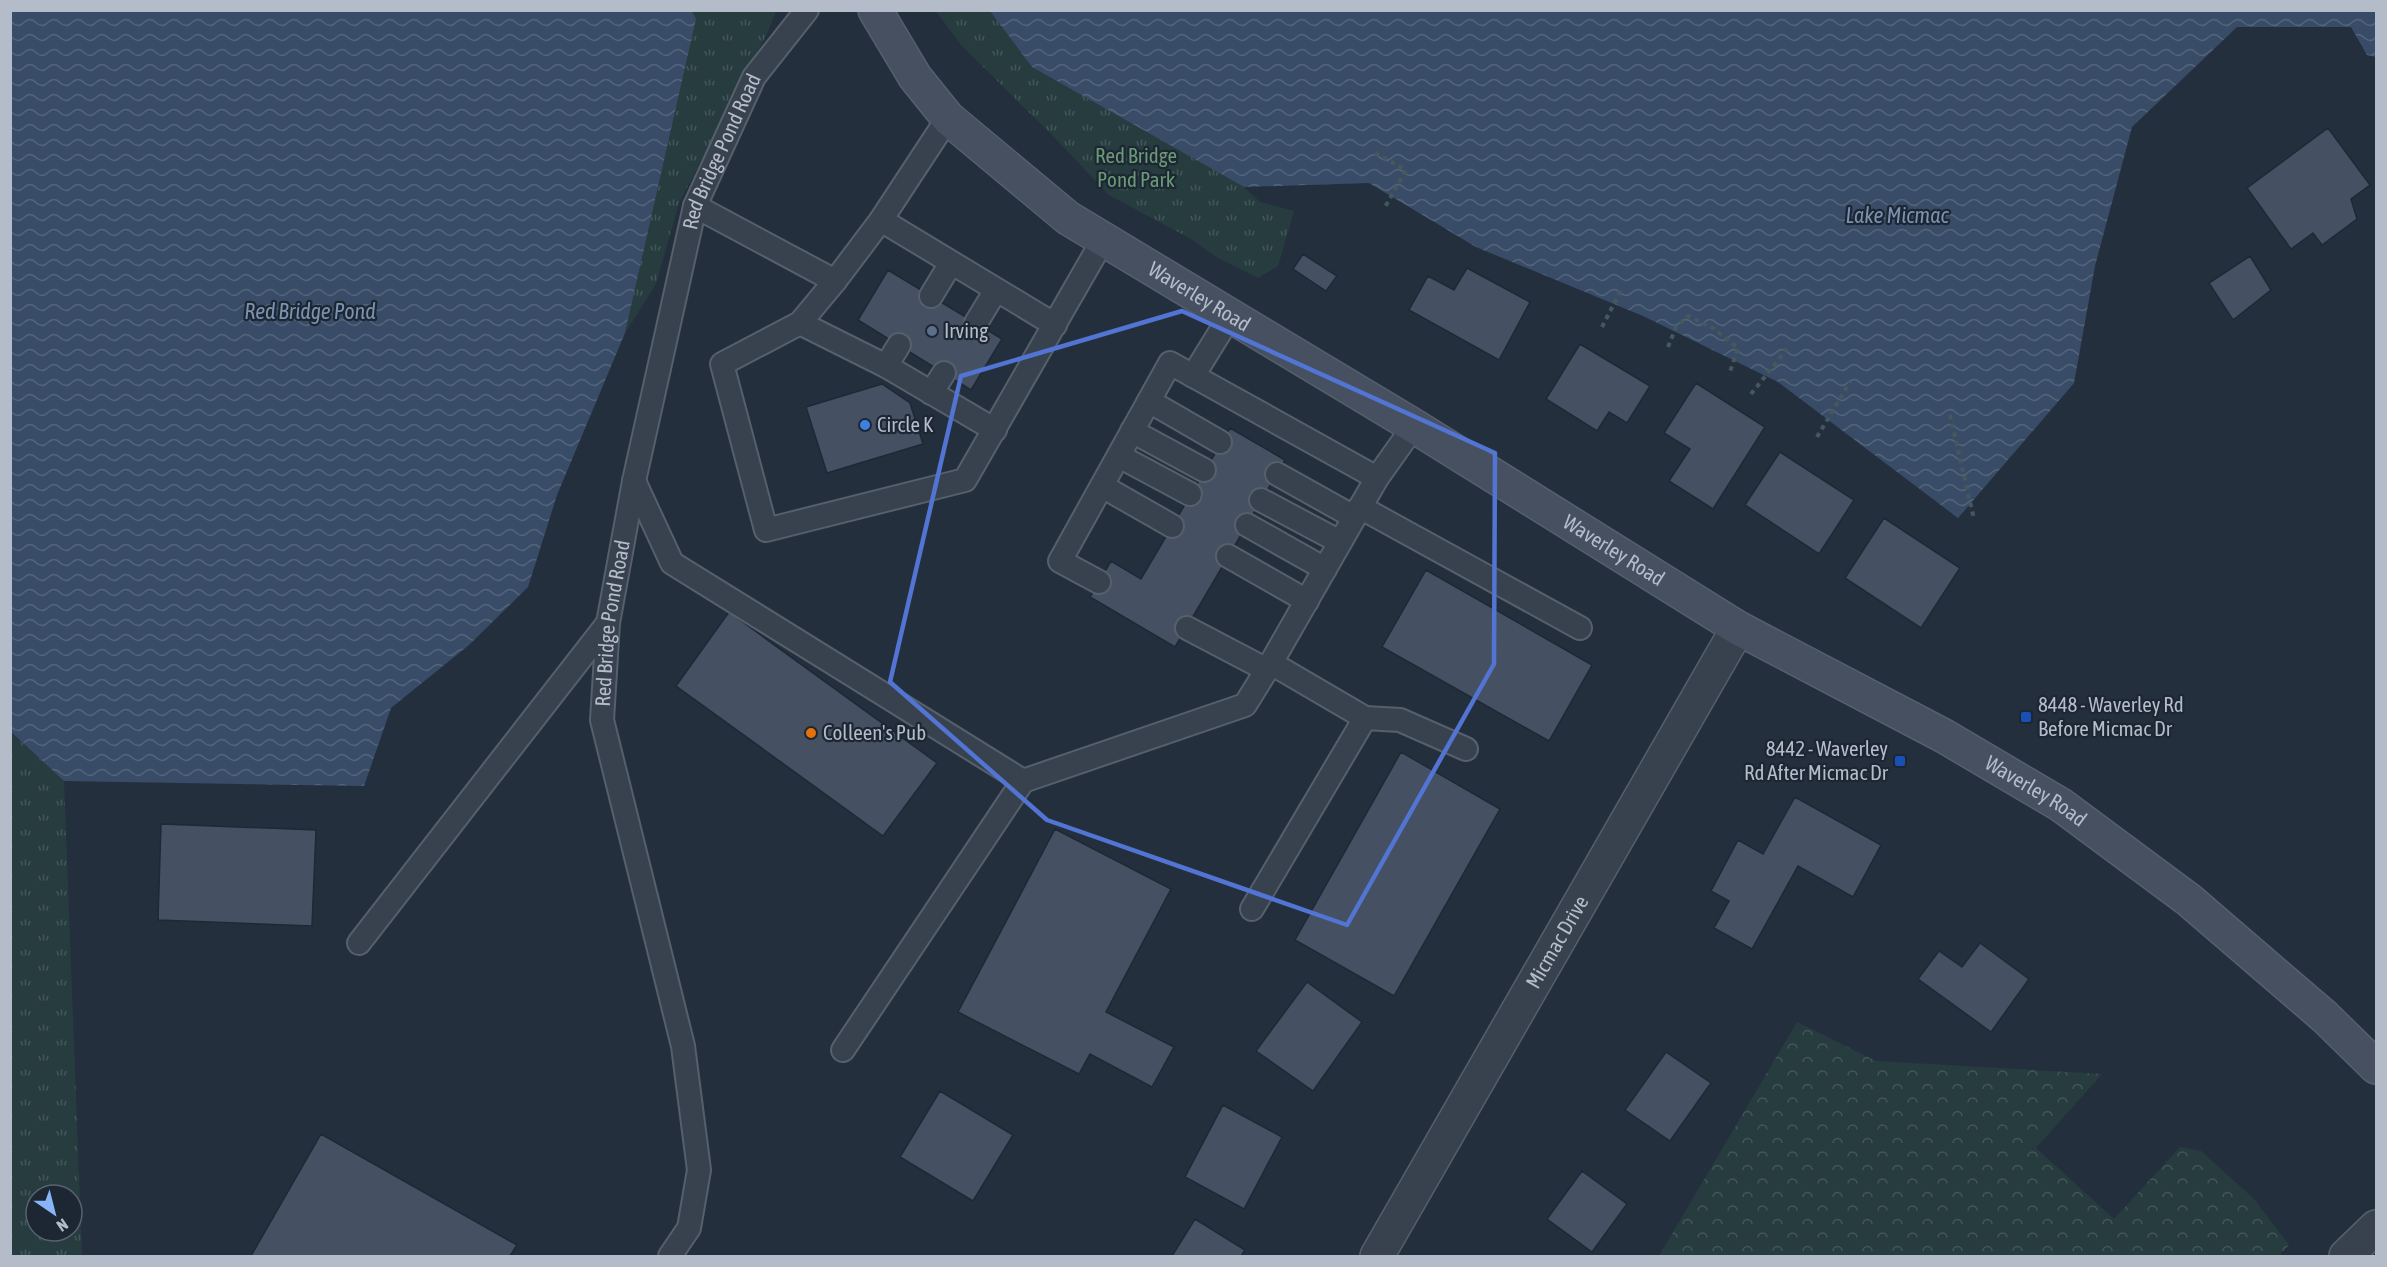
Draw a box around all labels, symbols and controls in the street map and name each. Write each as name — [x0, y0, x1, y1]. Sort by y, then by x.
street label: Red Bridge Pond Road — [677, 70, 765, 232]
park label: Red Bridge Pond Park — [1095, 143, 1177, 191]
water label: Lake Micmac — [1845, 202, 1949, 228]
street label: Waverley Road — [1144, 256, 1255, 336]
water label: Red Bridge Pond — [244, 298, 376, 324]
place label: Irving — [944, 318, 988, 342]
marker: Irving — [925, 324, 939, 338]
place label: Circle K — [877, 412, 934, 436]
marker: Circle K — [858, 418, 872, 432]
street label: Waverley Road — [1559, 509, 1669, 590]
street label: Red Bridge Pond Road — [590, 538, 634, 707]
place label: 8448 - Waverley Rd Before Micmac Dr — [2038, 692, 2184, 740]
marker: 8448 - Waverley Rd Before Micmac Dr — [2019, 710, 2033, 724]
place label: Colleen's Pub — [823, 720, 926, 744]
marker: Colleen's Pub — [804, 726, 818, 740]
place label: 8442 - Waverley Rd After Micmac Dr — [1744, 736, 1889, 784]
street label: Waverley Road — [1981, 750, 2092, 831]
marker: 8442 - Waverley Rd After Micmac Dr — [1893, 754, 1907, 768]
street label: Micmac Drive — [1520, 891, 1593, 992]
north arrow — [24, 1183, 84, 1243]
text: N — [54, 1215, 72, 1235]

